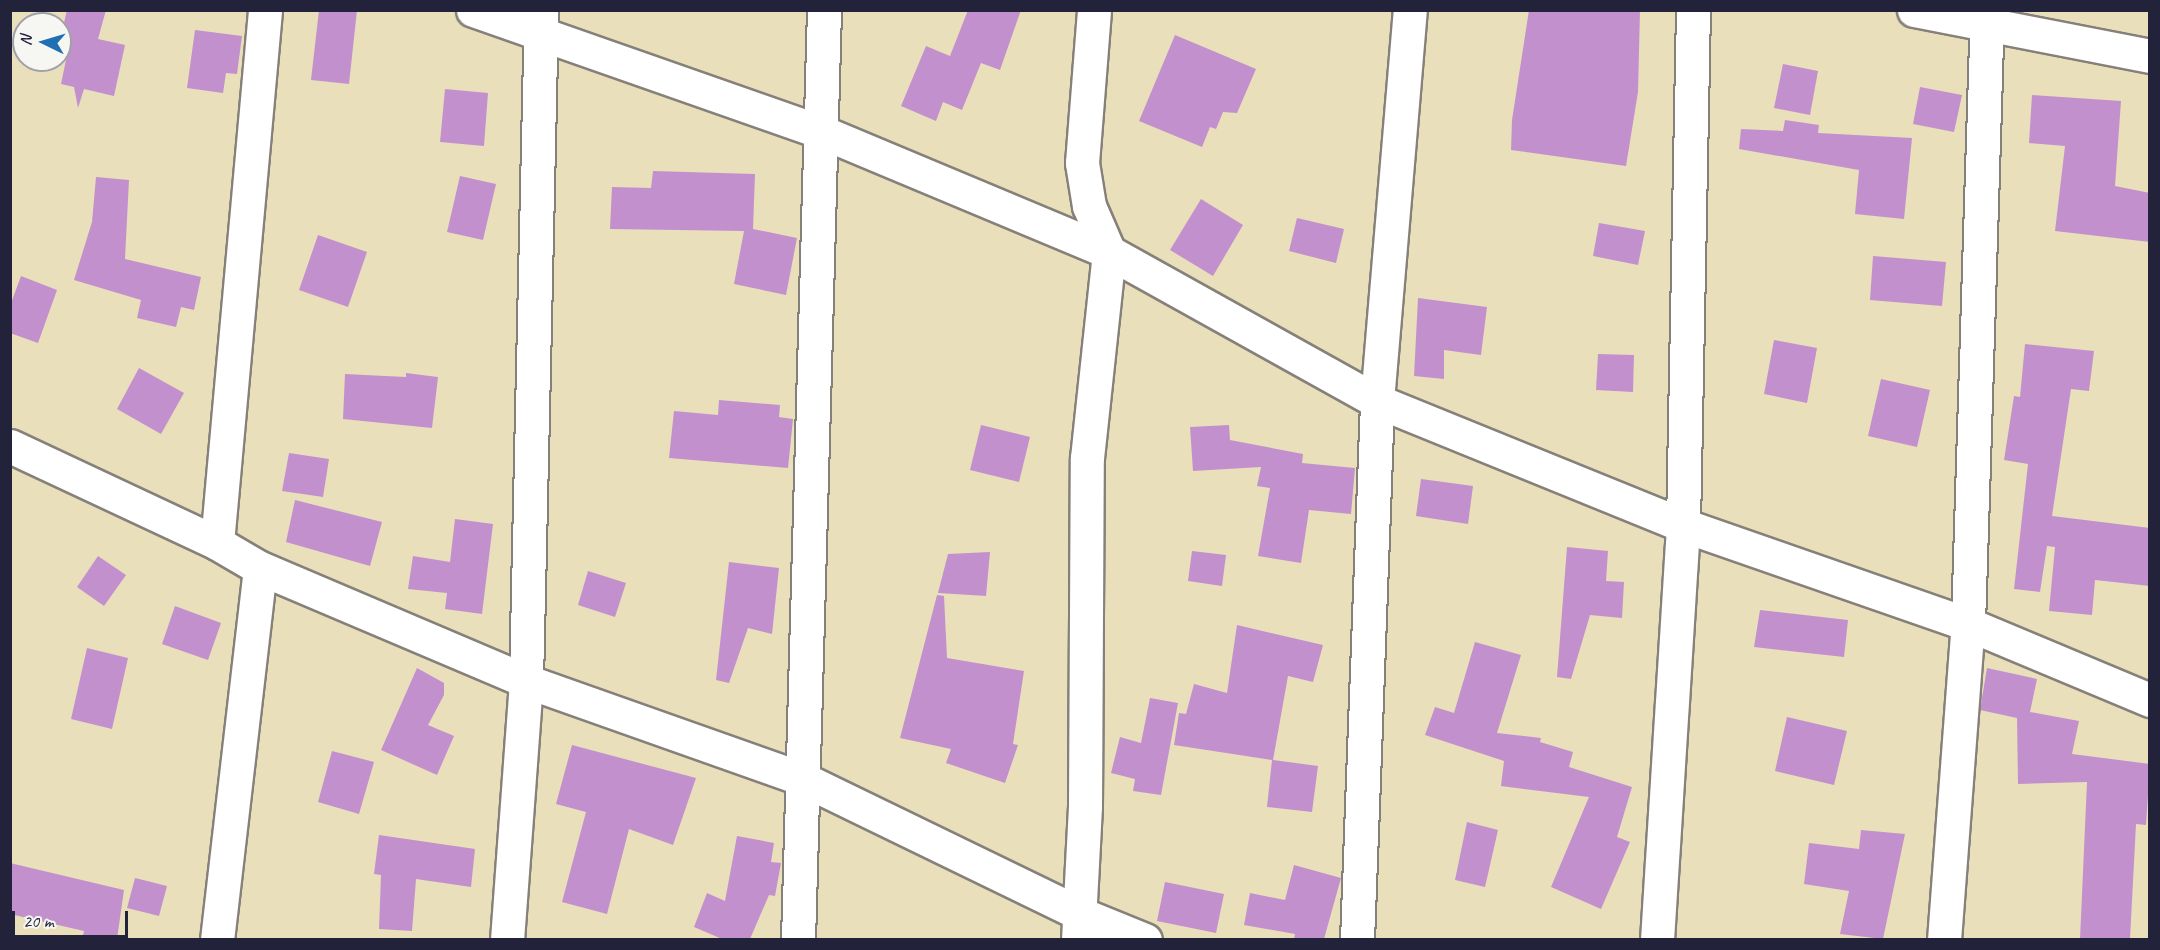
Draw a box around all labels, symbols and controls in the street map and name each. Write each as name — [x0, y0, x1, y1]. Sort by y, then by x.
north arrow — [12, 12, 72, 72]
text: N — [16, 35, 36, 46]
scale bar — [15, 899, 130, 937]
text: 20 m — [23, 910, 54, 932]

